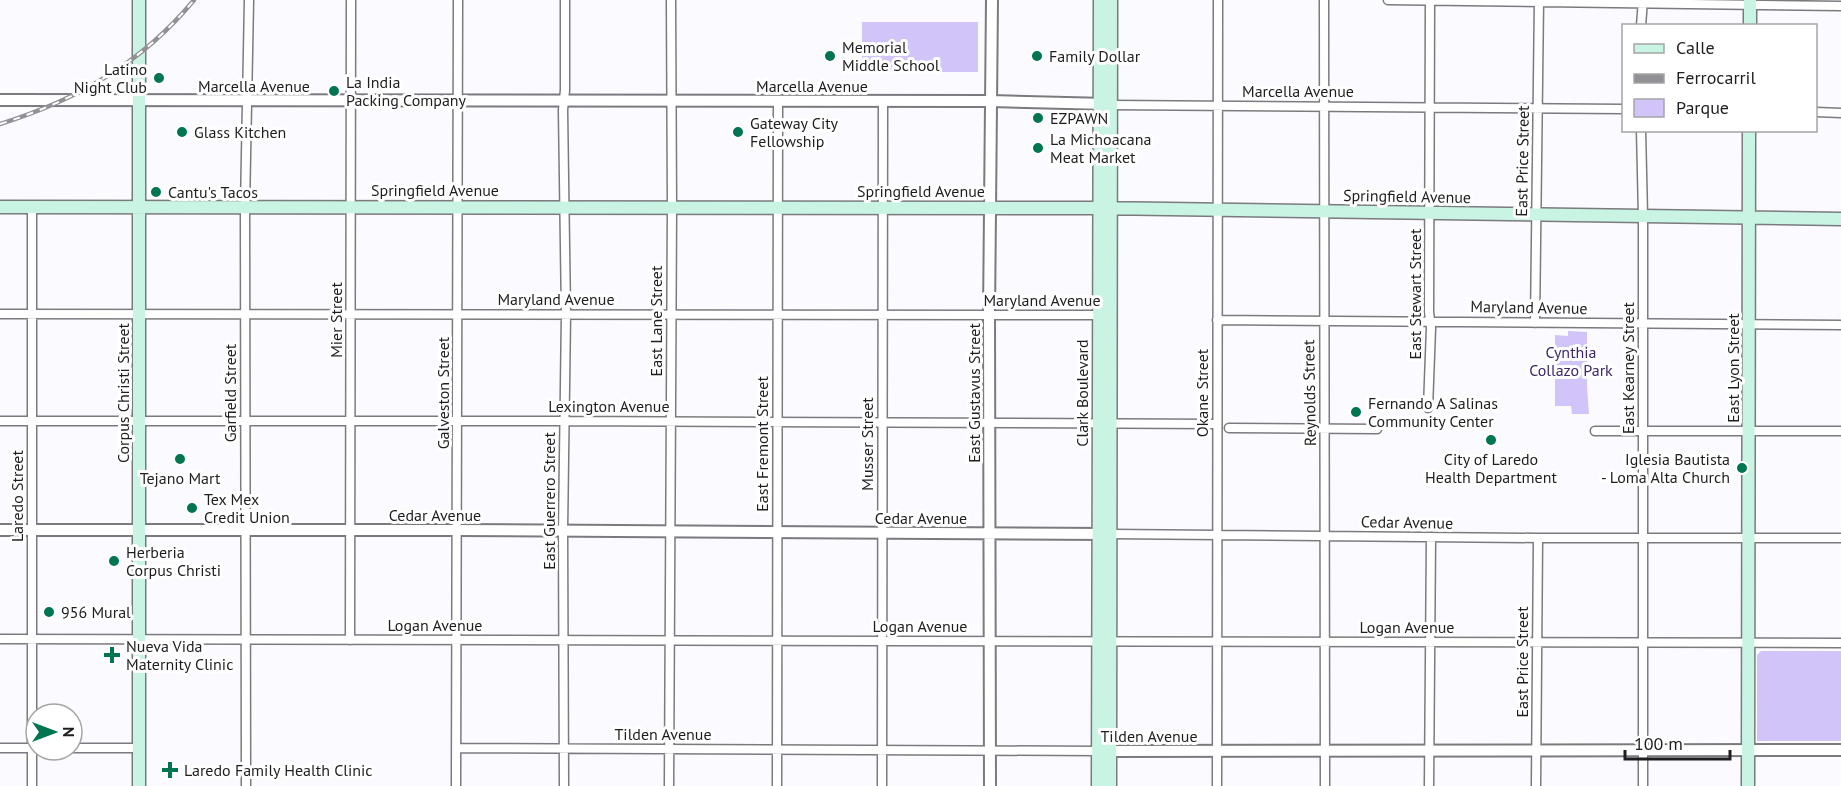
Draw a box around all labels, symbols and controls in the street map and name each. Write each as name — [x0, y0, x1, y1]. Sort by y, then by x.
legend — [1622, 24, 1817, 132]
text: Calle — [1676, 36, 1715, 59]
place label: Memorial Middle School — [842, 37, 940, 75]
place label: Family Dollar — [1049, 46, 1141, 66]
marker: Memorial Middle School — [823, 49, 837, 63]
marker: Family Dollar — [1030, 49, 1044, 63]
place label: Latino Night Club — [74, 59, 147, 97]
text: Ferrocarril — [1676, 66, 1756, 89]
marker: Latino Night Club — [152, 71, 166, 85]
place label: La India Packing Company — [346, 72, 467, 110]
street label: Marcella Avenue — [198, 76, 310, 96]
street label: Marcella Avenue — [756, 76, 868, 96]
street label: Marcella Avenue — [1242, 81, 1354, 101]
marker: La India Packing Company — [327, 84, 341, 98]
text: Parque — [1676, 96, 1729, 119]
street label: East Price Street — [1511, 105, 1533, 217]
place label: EZPAWN — [1050, 108, 1108, 128]
marker: EZPAWN — [1031, 111, 1045, 125]
place label: Gateway City Fellowship — [750, 113, 839, 151]
place label: Glass Kitchen — [194, 122, 286, 142]
marker: Glass Kitchen — [175, 125, 189, 139]
marker: Gateway City Fellowship — [731, 125, 745, 139]
place label: La Michoacana Meat Market — [1050, 129, 1151, 167]
marker: La Michoacana Meat Market — [1031, 141, 1045, 155]
street label: Springfield Avenue — [371, 180, 499, 200]
street label: Springfield Avenue — [857, 181, 985, 201]
place label: Cantu's Tacos — [168, 182, 258, 202]
marker: Cantu's Tacos — [149, 185, 163, 199]
street label: Springfield Avenue — [1343, 185, 1471, 207]
street label: East Stewart Street — [1405, 228, 1425, 359]
street label: East Lane Street — [646, 265, 666, 376]
street label: Mier Street — [326, 282, 346, 358]
street label: Maryland Avenue — [497, 289, 615, 309]
street label: Maryland Avenue — [983, 290, 1101, 310]
street label: Maryland Avenue — [1470, 296, 1588, 318]
street label: East Kearney Street — [1618, 301, 1638, 434]
street label: East Lyon Street — [1723, 313, 1743, 423]
street label: Corpus Christi Street — [113, 322, 133, 463]
street label: East Gustavus Street — [964, 323, 984, 463]
street label: Galveston Street — [433, 336, 453, 449]
street label: Clark Boulevard — [1072, 339, 1092, 447]
street label: Reynolds Street — [1298, 339, 1320, 446]
park label: Cynthia Collazo Park — [1529, 342, 1613, 380]
street label: Garfield Street — [220, 343, 240, 442]
street label: Okane Street — [1192, 348, 1212, 437]
street label: East Fremont Street — [752, 376, 772, 512]
place label: Fernando A Salinas Community Center — [1368, 393, 1498, 431]
street label: Lexington Avenue — [548, 396, 670, 416]
street label: Musser Street — [857, 397, 877, 491]
marker: Fernando A Salinas Community Center — [1349, 405, 1363, 419]
street label: East Guerrero Street — [539, 432, 559, 570]
marker: City of Laredo Health Department — [1484, 433, 1498, 447]
place label: City of Laredo Health Department — [1425, 449, 1557, 487]
place label: Iglesia Bautista - Loma Alta Church — [1601, 449, 1730, 487]
street label: Laredo Street — [7, 450, 27, 542]
marker: Tejano Mart — [173, 452, 187, 466]
marker: Iglesia Bautista - Loma Alta Church — [1735, 461, 1749, 475]
place label: Tejano Mart — [140, 468, 221, 488]
place label: Tex Mex Credit Union — [204, 489, 290, 527]
marker: Tex Mex Credit Union — [185, 501, 199, 515]
street label: Cedar Avenue — [389, 505, 481, 525]
street label: Cedar Avenue — [875, 508, 967, 528]
street label: Cedar Avenue — [1361, 511, 1453, 533]
place label: Herberia Corpus Christi — [126, 542, 221, 580]
marker: Herberia Corpus Christi — [107, 554, 121, 568]
place label: 956 Mural — [61, 602, 131, 622]
marker: 956 Mural — [42, 605, 56, 619]
street label: East Price Street — [1512, 606, 1532, 718]
street label: Logan Avenue — [388, 615, 482, 635]
street label: Logan Avenue — [873, 616, 967, 636]
street label: Logan Avenue — [1360, 617, 1454, 637]
place label: Nueva Vida Maternity Clinic — [126, 636, 233, 674]
marker: Nueva Vida Maternity Clinic — [103, 646, 121, 664]
north arrow — [24, 702, 84, 762]
scale bar — [1625, 723, 1730, 761]
street label: Tilden Avenue — [614, 724, 712, 744]
street label: Tilden Avenue — [1100, 726, 1198, 746]
text: N — [59, 727, 79, 737]
text: 100 m — [1634, 732, 1683, 755]
place label: Laredo Family Health Clinic — [184, 760, 373, 780]
marker: Laredo Family Health Clinic — [161, 761, 179, 779]

